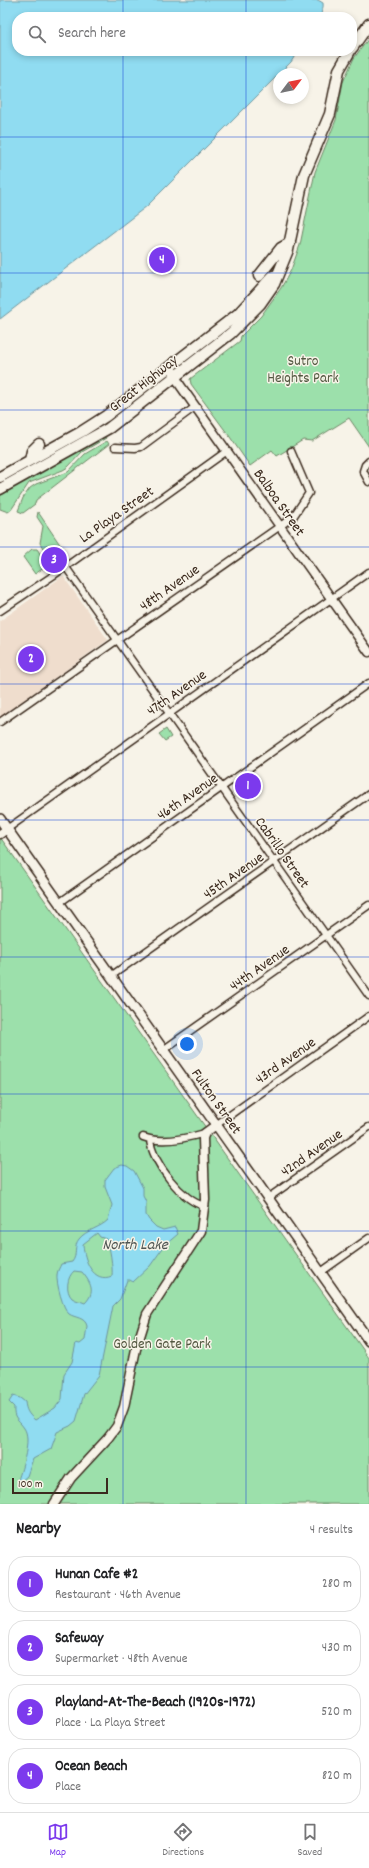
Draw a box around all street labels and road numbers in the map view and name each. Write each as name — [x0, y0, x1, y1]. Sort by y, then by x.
street label: Great Highway — [105, 350, 184, 419]
street label: Balboa Street — [247, 465, 310, 542]
street label: La Playa Street — [75, 481, 159, 550]
street label: 48th Avenue — [136, 560, 205, 617]
street label: 47th Avenue — [143, 665, 212, 722]
street label: 46th Avenue — [153, 768, 224, 827]
street label: Cabrillo Street — [249, 813, 314, 894]
street label: 45th Avenue — [199, 847, 269, 906]
street label: 44th Avenue — [225, 940, 295, 998]
street label: 43rd Avenue — [251, 1032, 321, 1091]
street label: Fulton Street — [185, 1065, 246, 1140]
street label: 42nd Avenue — [277, 1124, 348, 1183]

